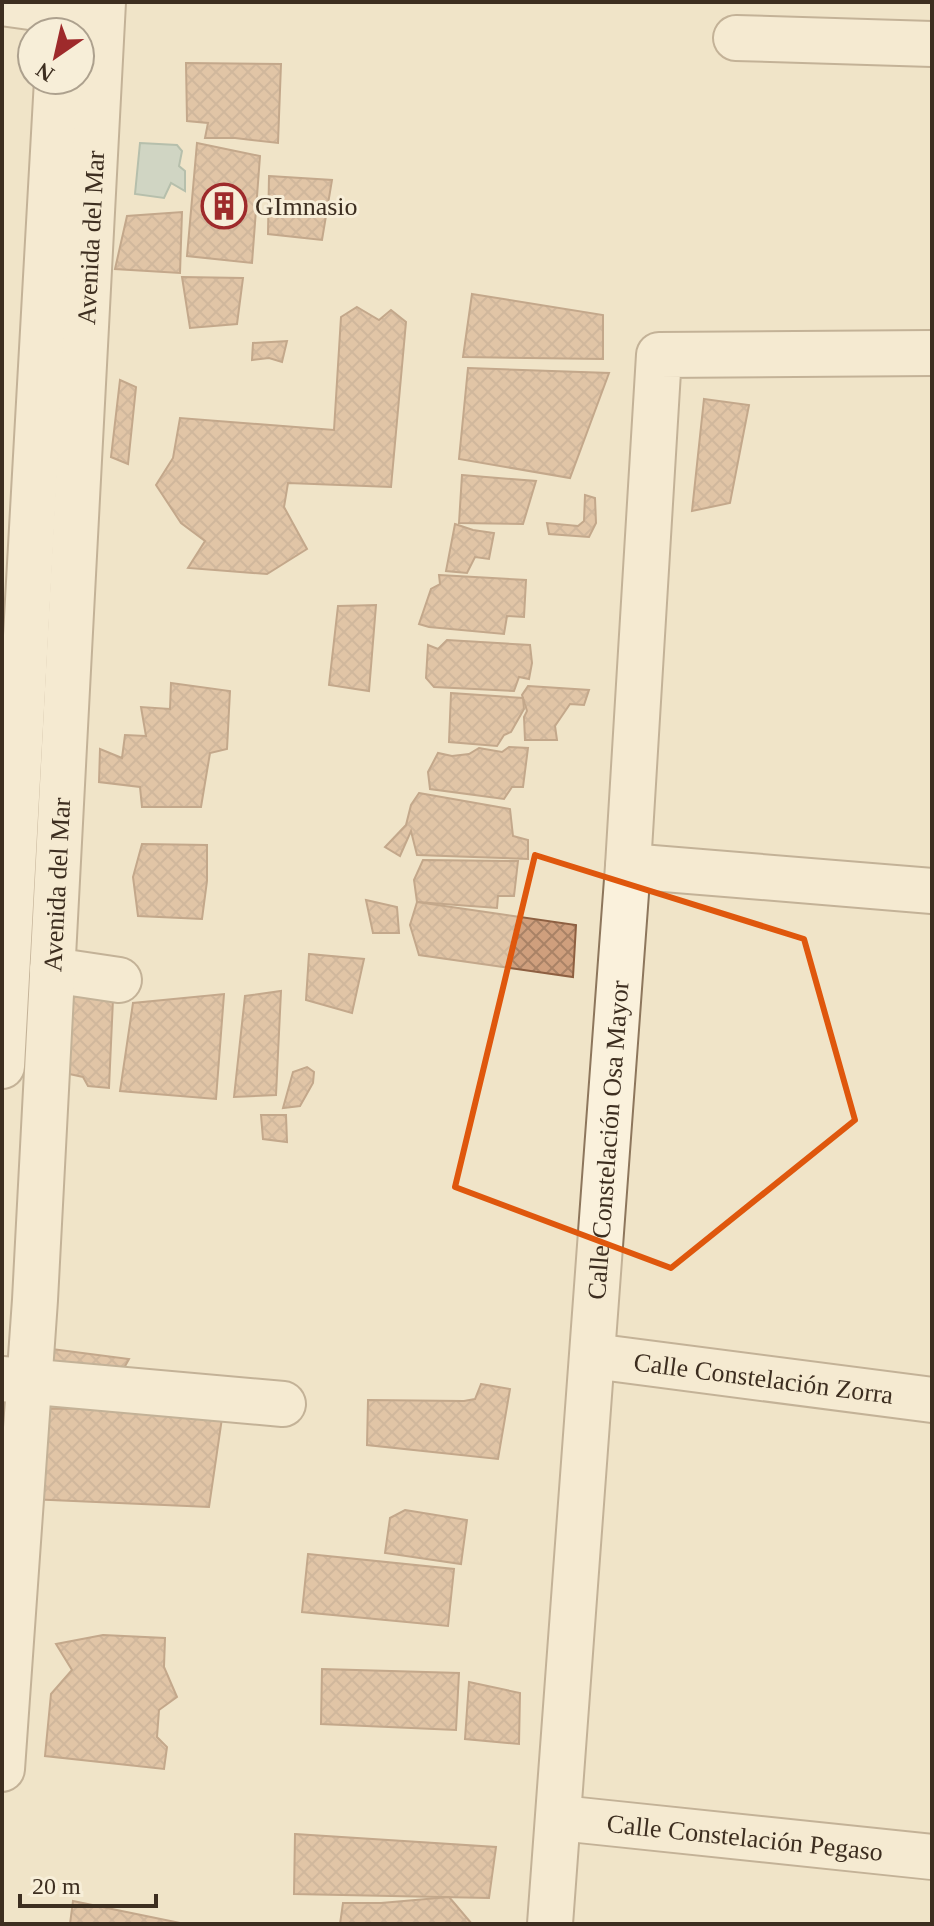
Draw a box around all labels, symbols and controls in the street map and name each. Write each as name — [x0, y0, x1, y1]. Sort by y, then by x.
north arrow — [16, 16, 96, 96]
text: N — [31, 57, 59, 87]
street label: Avenida del Mar — [72, 149, 110, 325]
building icon: GImnasio — [200, 182, 248, 230]
place label: GImnasio — [255, 192, 358, 221]
street label: Avenida del Mar — [38, 797, 76, 973]
street label: Calle Constelación Osa Mayor — [582, 979, 634, 1301]
street label: Calle Constelación Zorra — [632, 1347, 896, 1409]
street label: Calle Constelación Pegaso — [606, 1809, 884, 1866]
scale bar — [20, 1858, 156, 1908]
text: 20 m — [32, 1873, 81, 1899]

